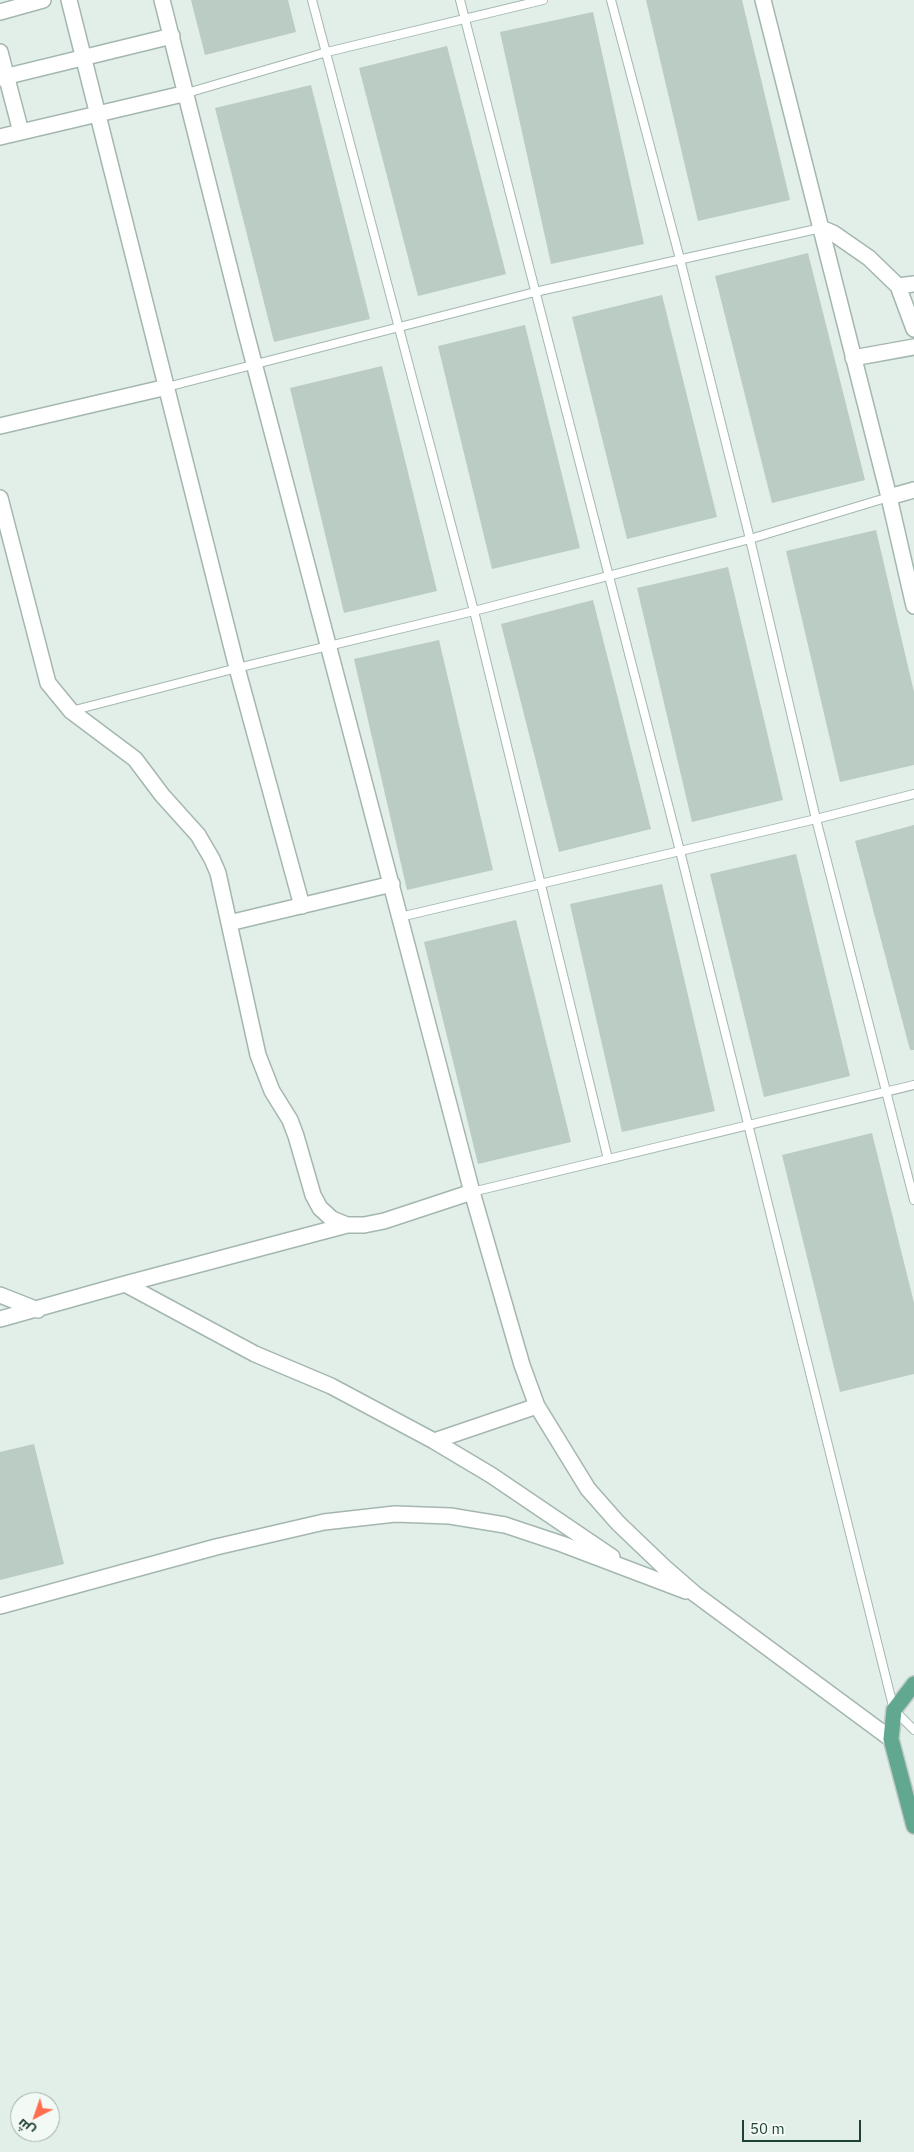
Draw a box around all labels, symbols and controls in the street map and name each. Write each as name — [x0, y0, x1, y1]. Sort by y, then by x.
north arrow — [10, 2092, 60, 2142]
scale bar — [744, 2110, 863, 2142]
text: ش — [13, 2115, 39, 2140]
text: 50 m — [750, 2119, 785, 2138]

